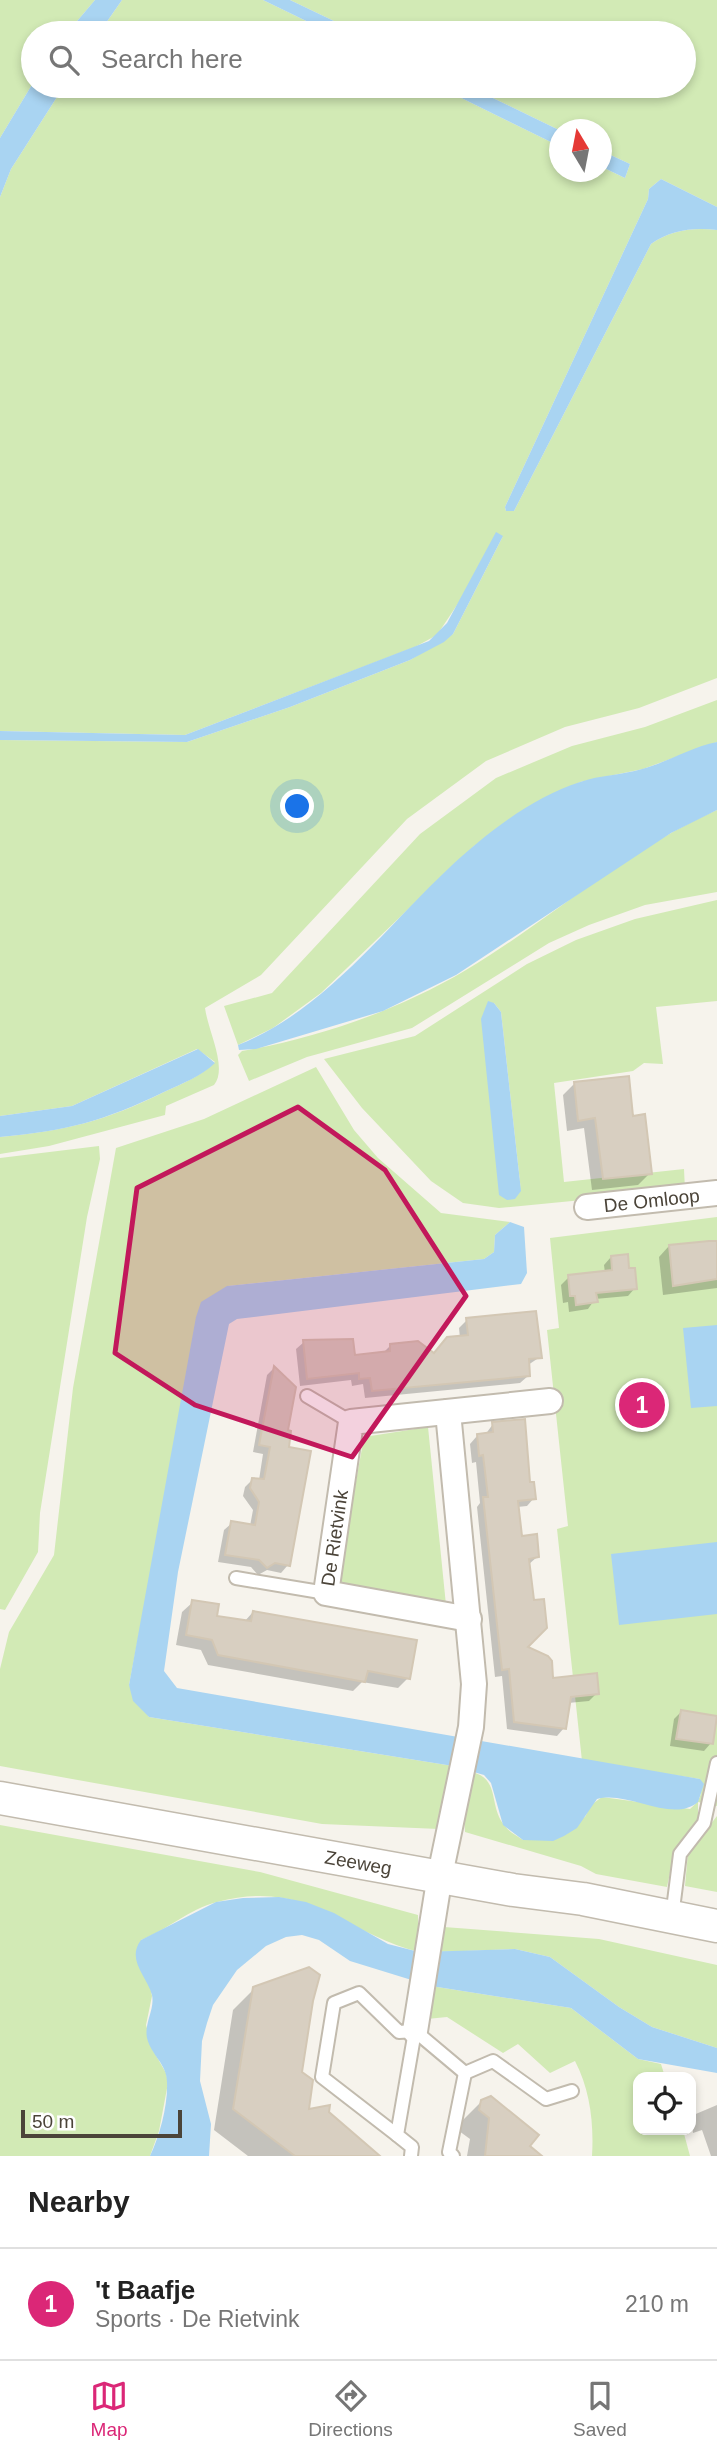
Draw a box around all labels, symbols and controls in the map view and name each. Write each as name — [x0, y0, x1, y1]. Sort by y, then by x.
search box — [21, 21, 696, 98]
icon: search — [45, 41, 83, 79]
text: Search here — [101, 44, 243, 74]
north arrow — [549, 119, 612, 182]
your location — [280, 789, 314, 823]
street label: De Omloop — [603, 1185, 701, 1216]
pin: 1 — [619, 1379, 665, 1431]
street label: De Rietvink — [317, 1488, 352, 1588]
street label: Zeeweg — [323, 1846, 393, 1879]
map controls — [633, 2072, 696, 2135]
button: locate — [633, 2072, 696, 2135]
scale bar — [21, 2107, 182, 2139]
text: 50 m — [32, 2111, 74, 2132]
text: Nearby — [28, 2185, 130, 2218]
text: 't Baafje — [95, 2275, 195, 2305]
text: 1 — [45, 2291, 57, 2317]
text: 210 m — [625, 2291, 689, 2317]
text: Sports · De Rietvink — [95, 2306, 300, 2332]
tab: Map — [90, 2377, 128, 2441]
tab: Directions — [308, 2377, 393, 2441]
tab: Saved — [573, 2377, 627, 2441]

